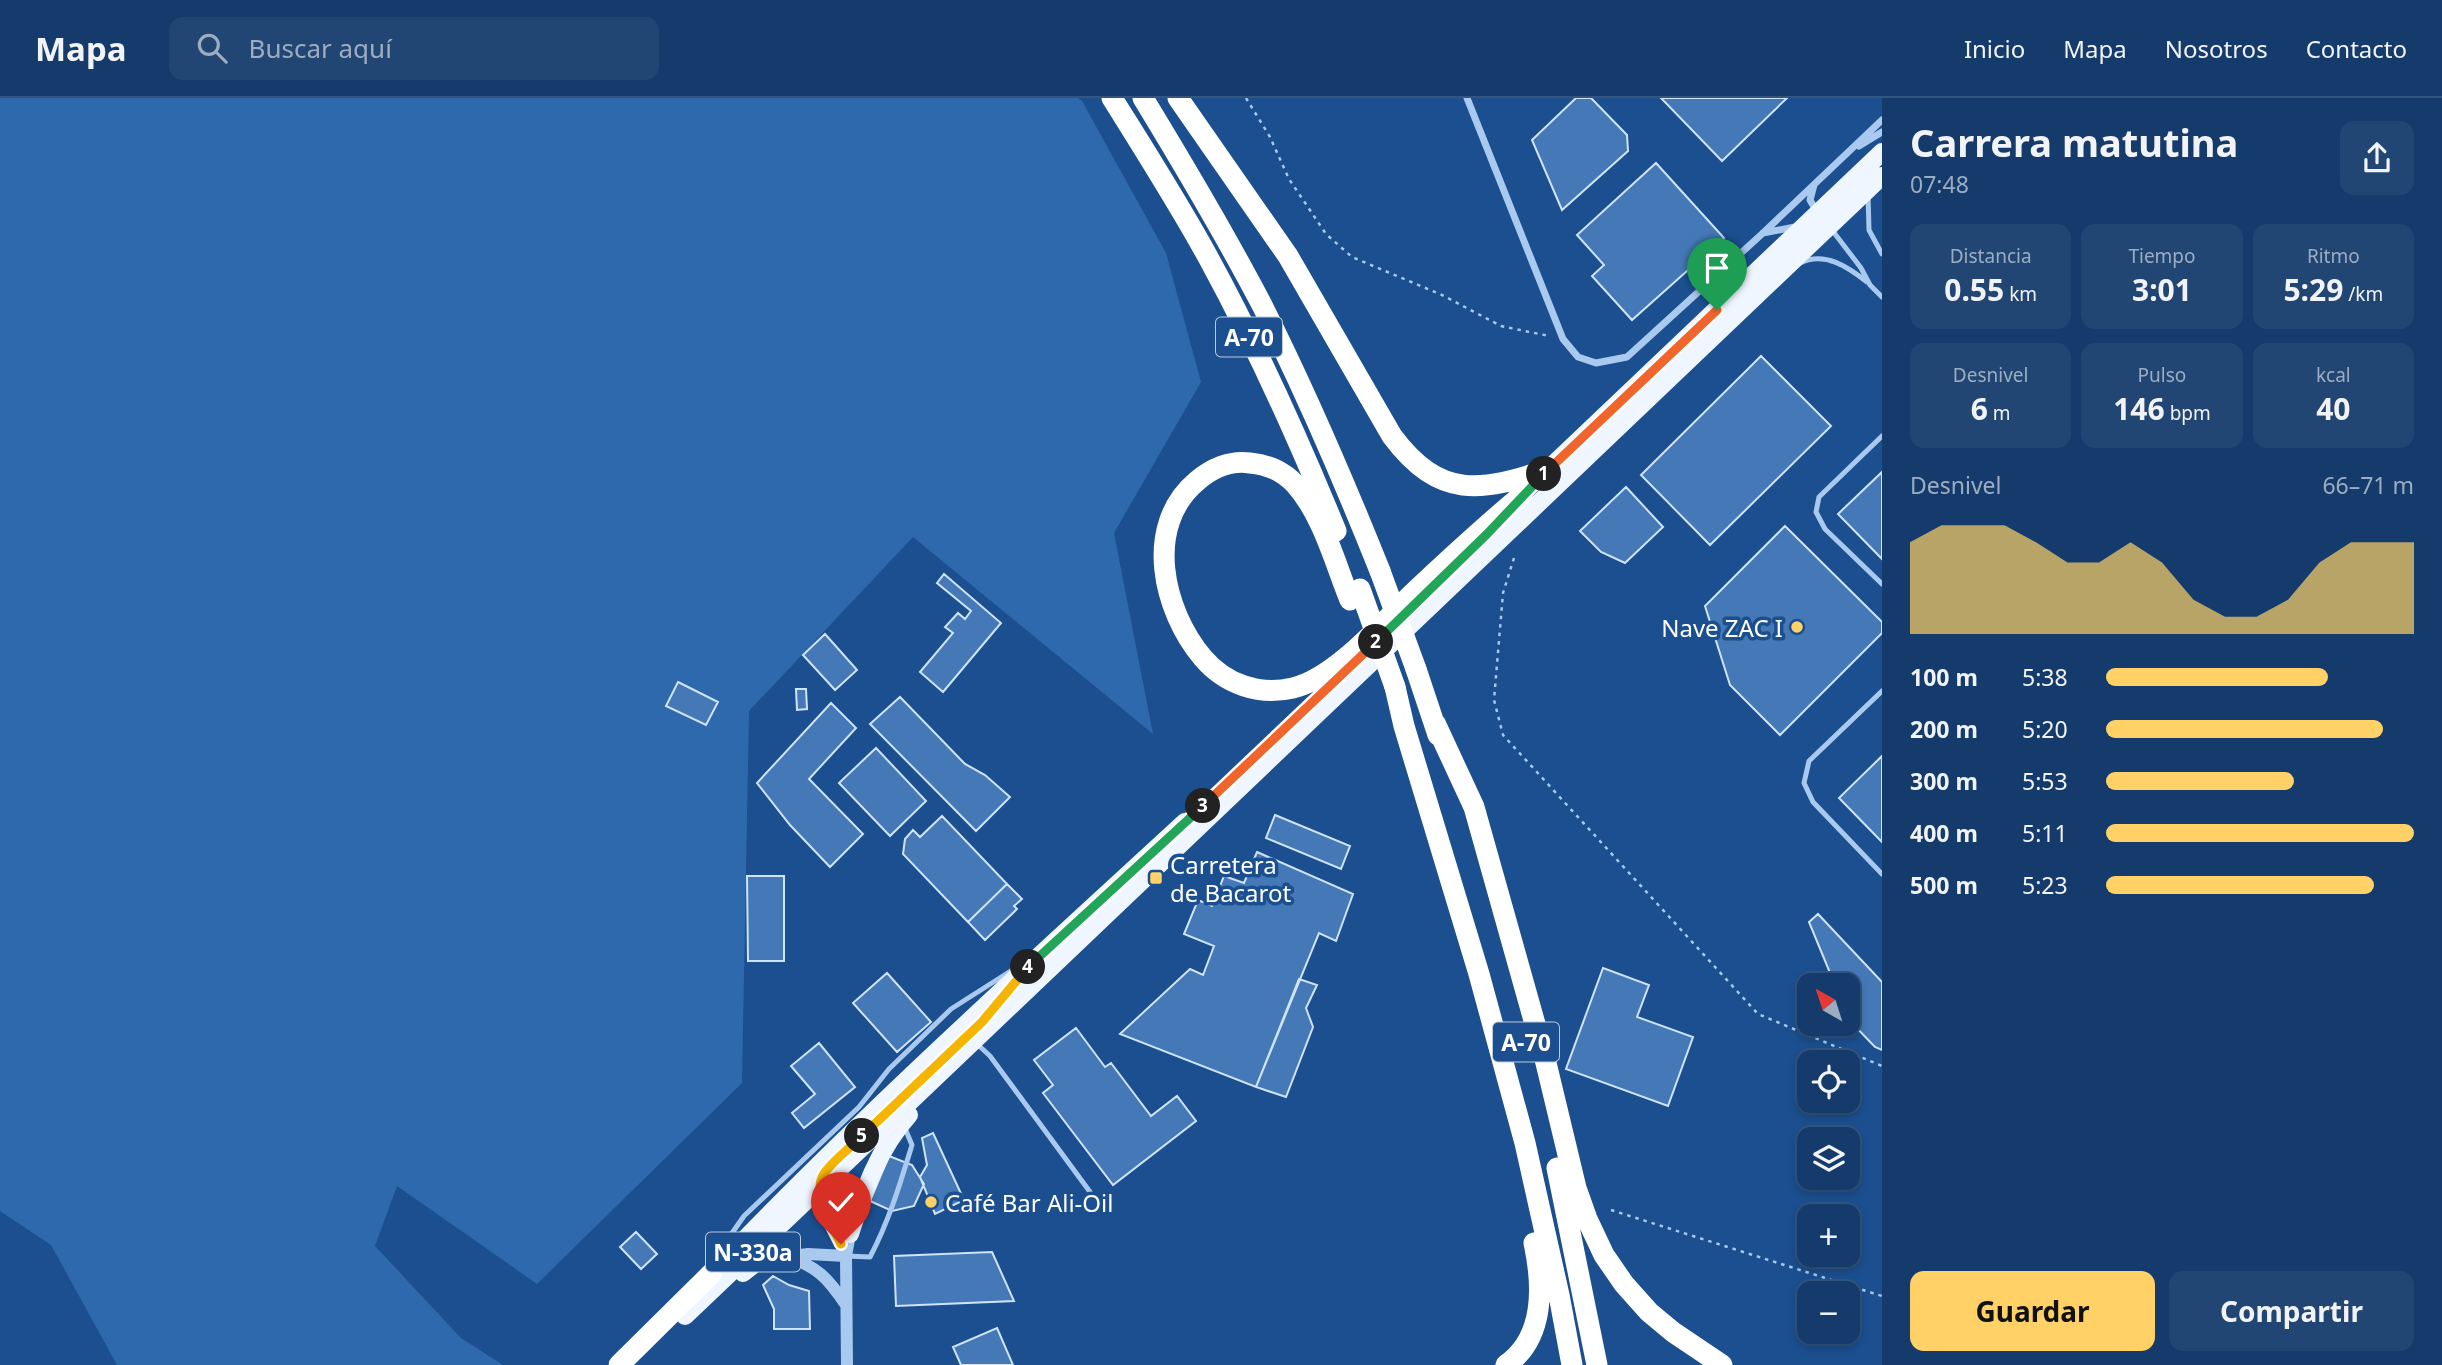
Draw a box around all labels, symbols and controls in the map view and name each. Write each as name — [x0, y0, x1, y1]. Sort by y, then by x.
search box — [169, 17, 659, 80]
text: Mapa — [35, 26, 127, 71]
icon: search — [193, 29, 231, 67]
text: Buscar aquí — [249, 30, 392, 66]
text: Inicio — [1964, 32, 2025, 65]
text: Mapa — [2063, 32, 2127, 65]
text: Nosotros — [2165, 32, 2268, 65]
text: Contacto — [2306, 32, 2407, 65]
text: Carrera matutina — [1910, 116, 2238, 168]
button: share — [2340, 121, 2414, 195]
text: 07:48 — [1910, 168, 1969, 200]
pin — [1687, 238, 1747, 310]
text: Distancia — [1950, 243, 2032, 269]
text: Tiempo — [2128, 243, 2196, 269]
text: Ritmo — [2307, 243, 2360, 269]
icon: arrive — [1698, 249, 1736, 287]
text: 0.55 — [1944, 269, 2004, 310]
text: 3:01 — [2132, 269, 2192, 310]
text: 5:29 — [2283, 269, 2343, 310]
text: km — [2004, 281, 2037, 307]
text: /km — [2343, 281, 2383, 307]
road number: A-70 — [1216, 318, 1282, 356]
text: Desnivel — [1953, 362, 2028, 388]
text: Pulso — [2138, 362, 2186, 388]
text: kcal — [2316, 362, 2351, 388]
text: 6 — [1971, 388, 1988, 429]
text: 146 — [2113, 388, 2165, 429]
text: 40 — [2316, 388, 2350, 429]
text: m — [1988, 400, 2011, 426]
text: bpm — [2165, 400, 2211, 426]
pin: 1 — [1526, 456, 1562, 492]
text: 1 — [1538, 460, 1549, 486]
text: Desnivel — [1910, 469, 2002, 501]
text: 66–71 m — [2322, 469, 2414, 501]
place label: Nave ZAC I — [1661, 611, 1783, 644]
marker: Nave ZAC I — [1789, 619, 1805, 635]
pin: 2 — [1358, 624, 1394, 660]
text: 2 — [1370, 628, 1381, 654]
text: 100 m — [1910, 661, 1978, 693]
text: 5:38 — [2022, 661, 2068, 693]
text: 200 m — [1910, 713, 1978, 745]
text: 5:20 — [2022, 713, 2068, 745]
text: 300 m — [1910, 765, 1978, 797]
text: 5:53 — [2022, 765, 2068, 797]
pin: 3 — [1186, 788, 1220, 824]
text: 3 — [1197, 792, 1208, 818]
text: 400 m — [1910, 817, 1978, 849]
text: 5:11 — [2022, 817, 2068, 849]
place label: Carretera de Bacarot — [1170, 848, 1292, 909]
text: 500 m — [1910, 869, 1978, 901]
text: 5:23 — [2022, 869, 2068, 901]
marker: Carretera de Bacarot — [1148, 870, 1164, 886]
pin: 4 — [1010, 950, 1046, 984]
text: 4 — [1022, 953, 1033, 979]
north arrow — [1797, 973, 1860, 1036]
map controls — [1797, 973, 1860, 1344]
road number: A-70 — [1493, 1023, 1559, 1062]
button: locate — [1797, 1050, 1860, 1113]
pin: 5 — [844, 1118, 880, 1154]
text: 5 — [856, 1122, 867, 1148]
button: layers — [1797, 1127, 1860, 1190]
pin — [811, 1172, 871, 1244]
icon: check — [822, 1183, 860, 1221]
place label: Café Bar Ali-Oil — [945, 1186, 1113, 1219]
marker: Café Bar Ali-Oil — [923, 1194, 939, 1210]
button: + — [1797, 1204, 1860, 1267]
road number: N-330a — [706, 1232, 800, 1272]
button: Guardar — [1910, 1271, 2155, 1351]
button: Compartir — [2169, 1271, 2414, 1351]
button: − — [1797, 1281, 1860, 1344]

